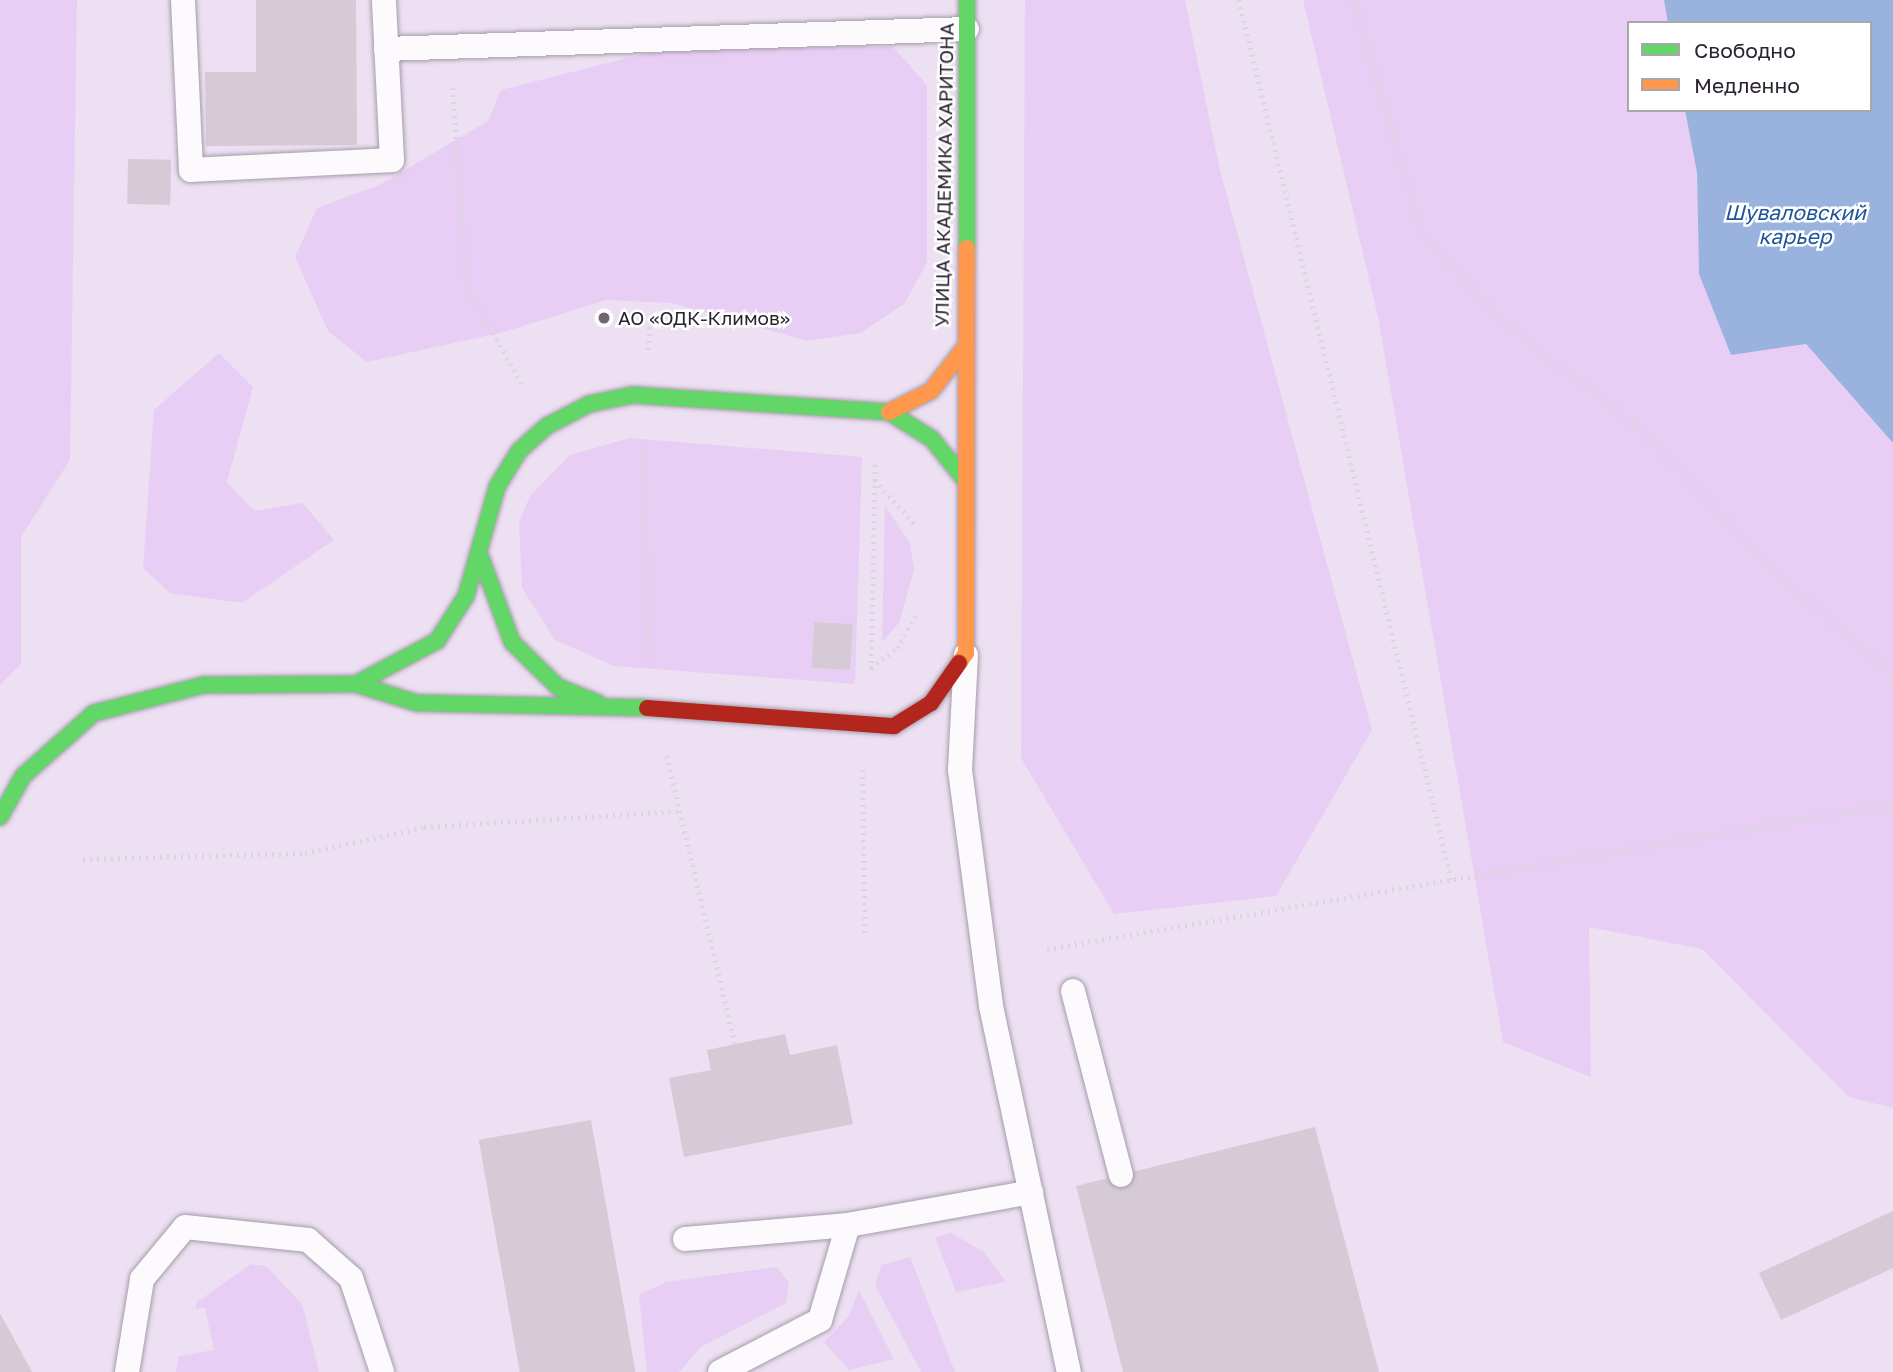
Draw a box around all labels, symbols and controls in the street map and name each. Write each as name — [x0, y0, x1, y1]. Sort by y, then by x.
legend — [1627, 21, 1872, 112]
street label: УЛИЦА АКАДЕМИКА ХАРИТОНА — [930, 23, 958, 327]
text: Свободно — [1694, 37, 1796, 63]
text: Медленно — [1694, 72, 1800, 98]
water label: Шуваловский карьер — [1724, 199, 1866, 249]
place label: АО «ОДК-Климов» — [618, 307, 790, 329]
marker: АО «ОДК-Климов» — [596, 310, 612, 326]

